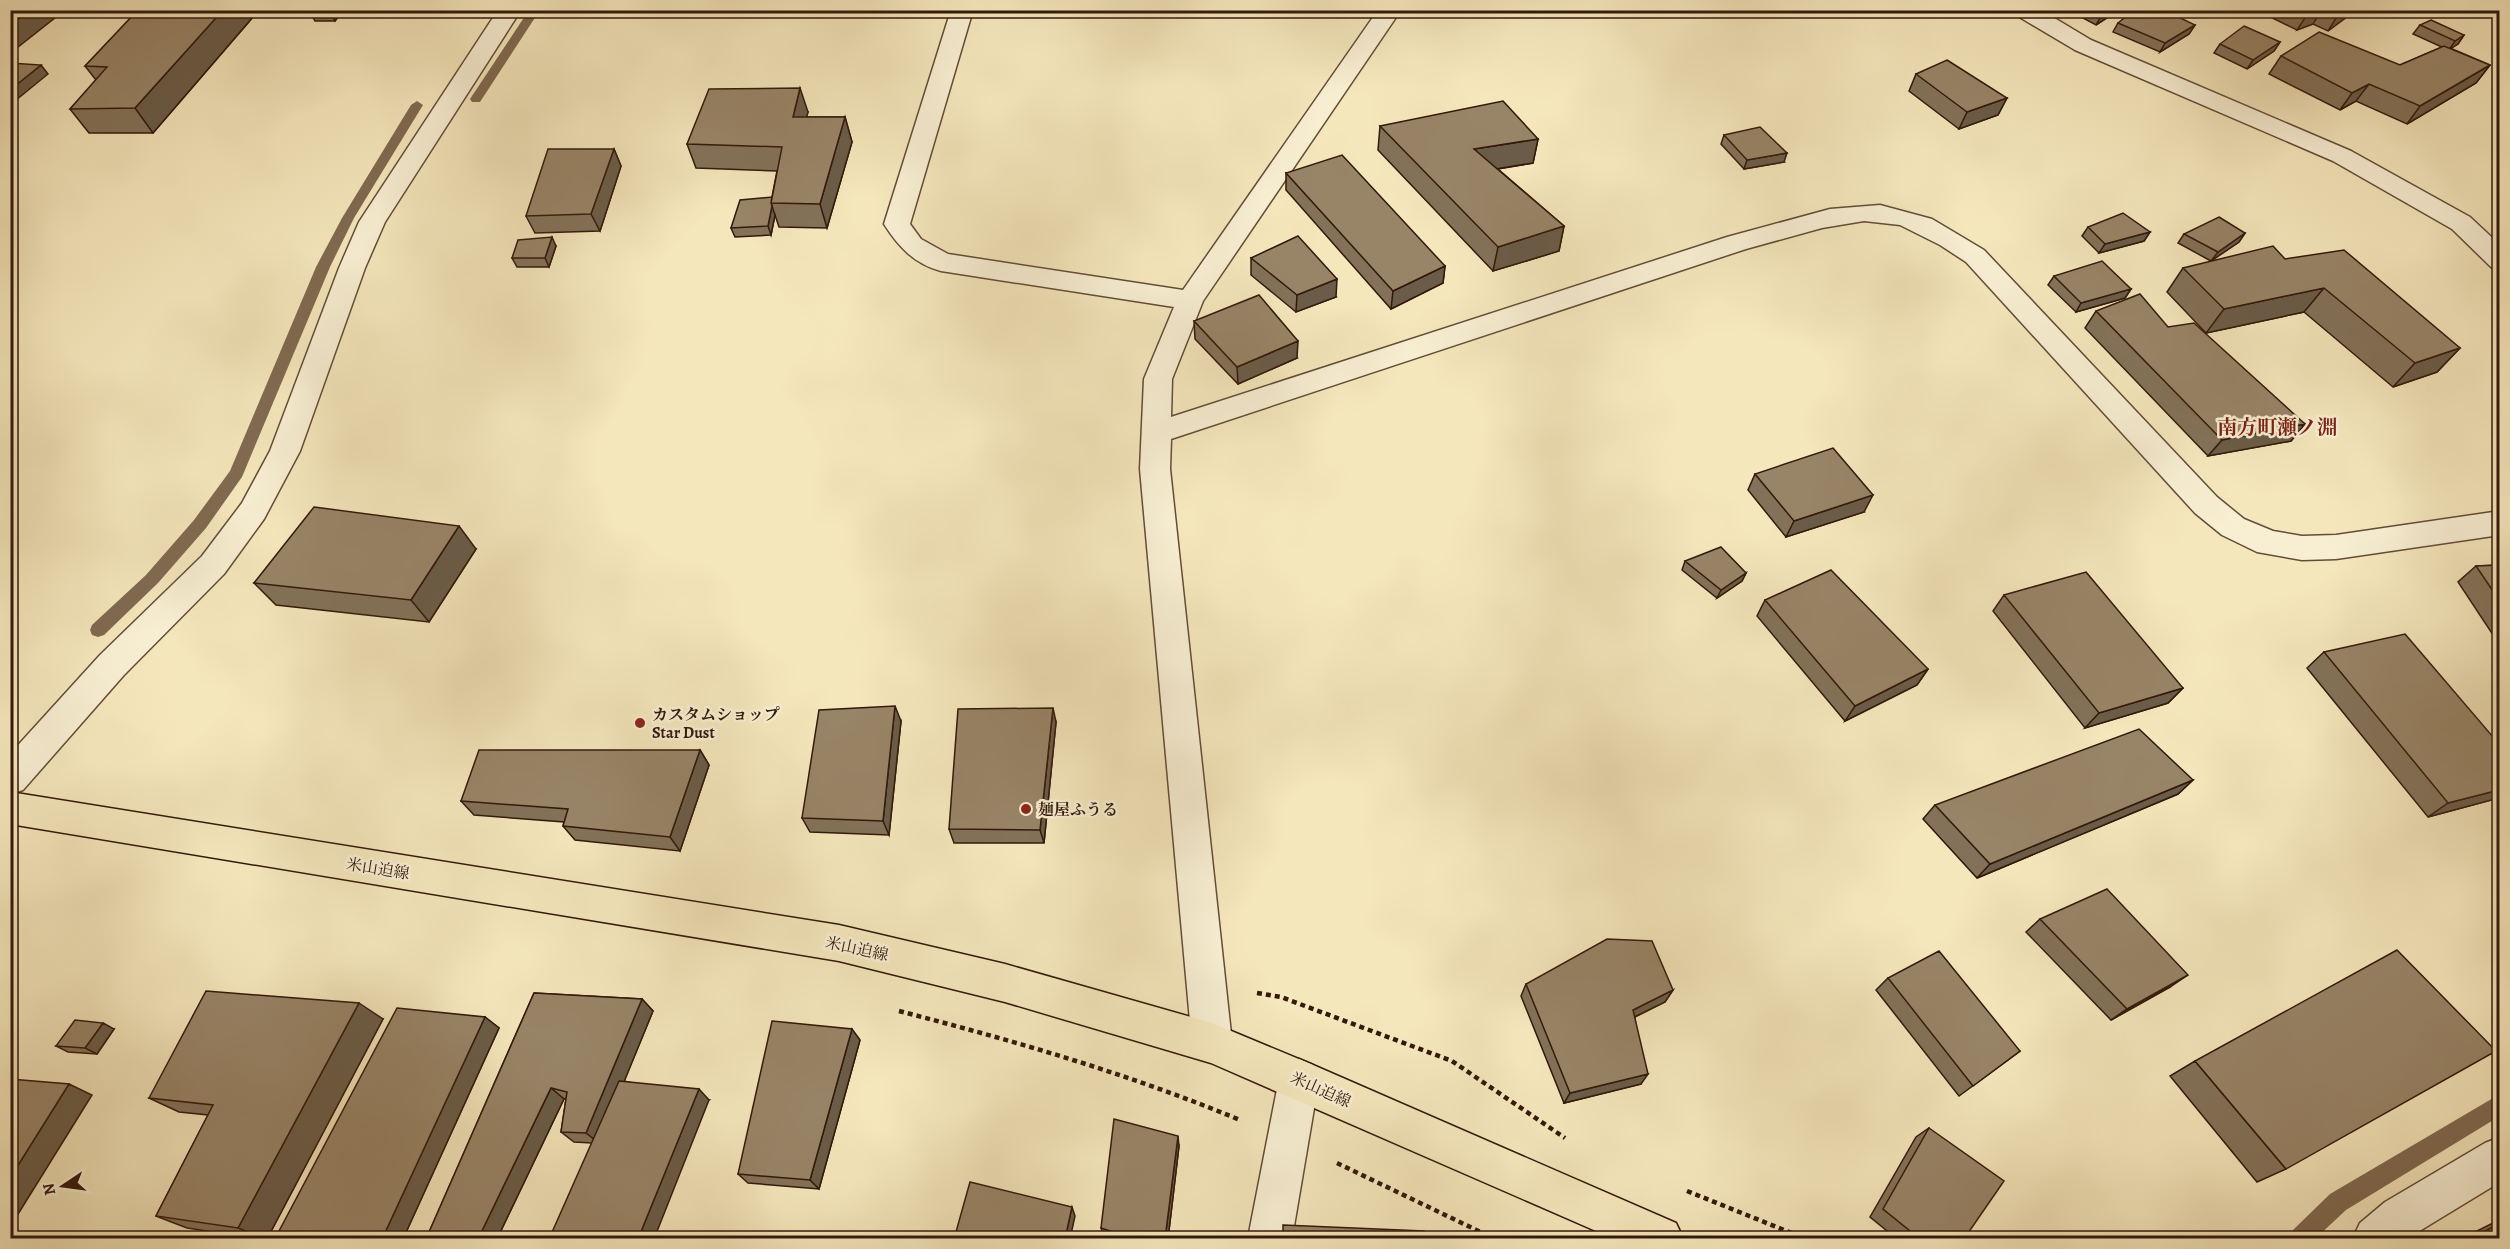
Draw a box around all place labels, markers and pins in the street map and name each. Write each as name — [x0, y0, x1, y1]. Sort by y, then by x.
place label: カスタムショップ Star Dust — [652, 704, 780, 744]
marker: カスタムショップ Star Dust — [633, 716, 647, 730]
place label: 麺屋ふうる — [1038, 799, 1118, 821]
marker: 麺屋ふうる — [1019, 802, 1033, 816]

